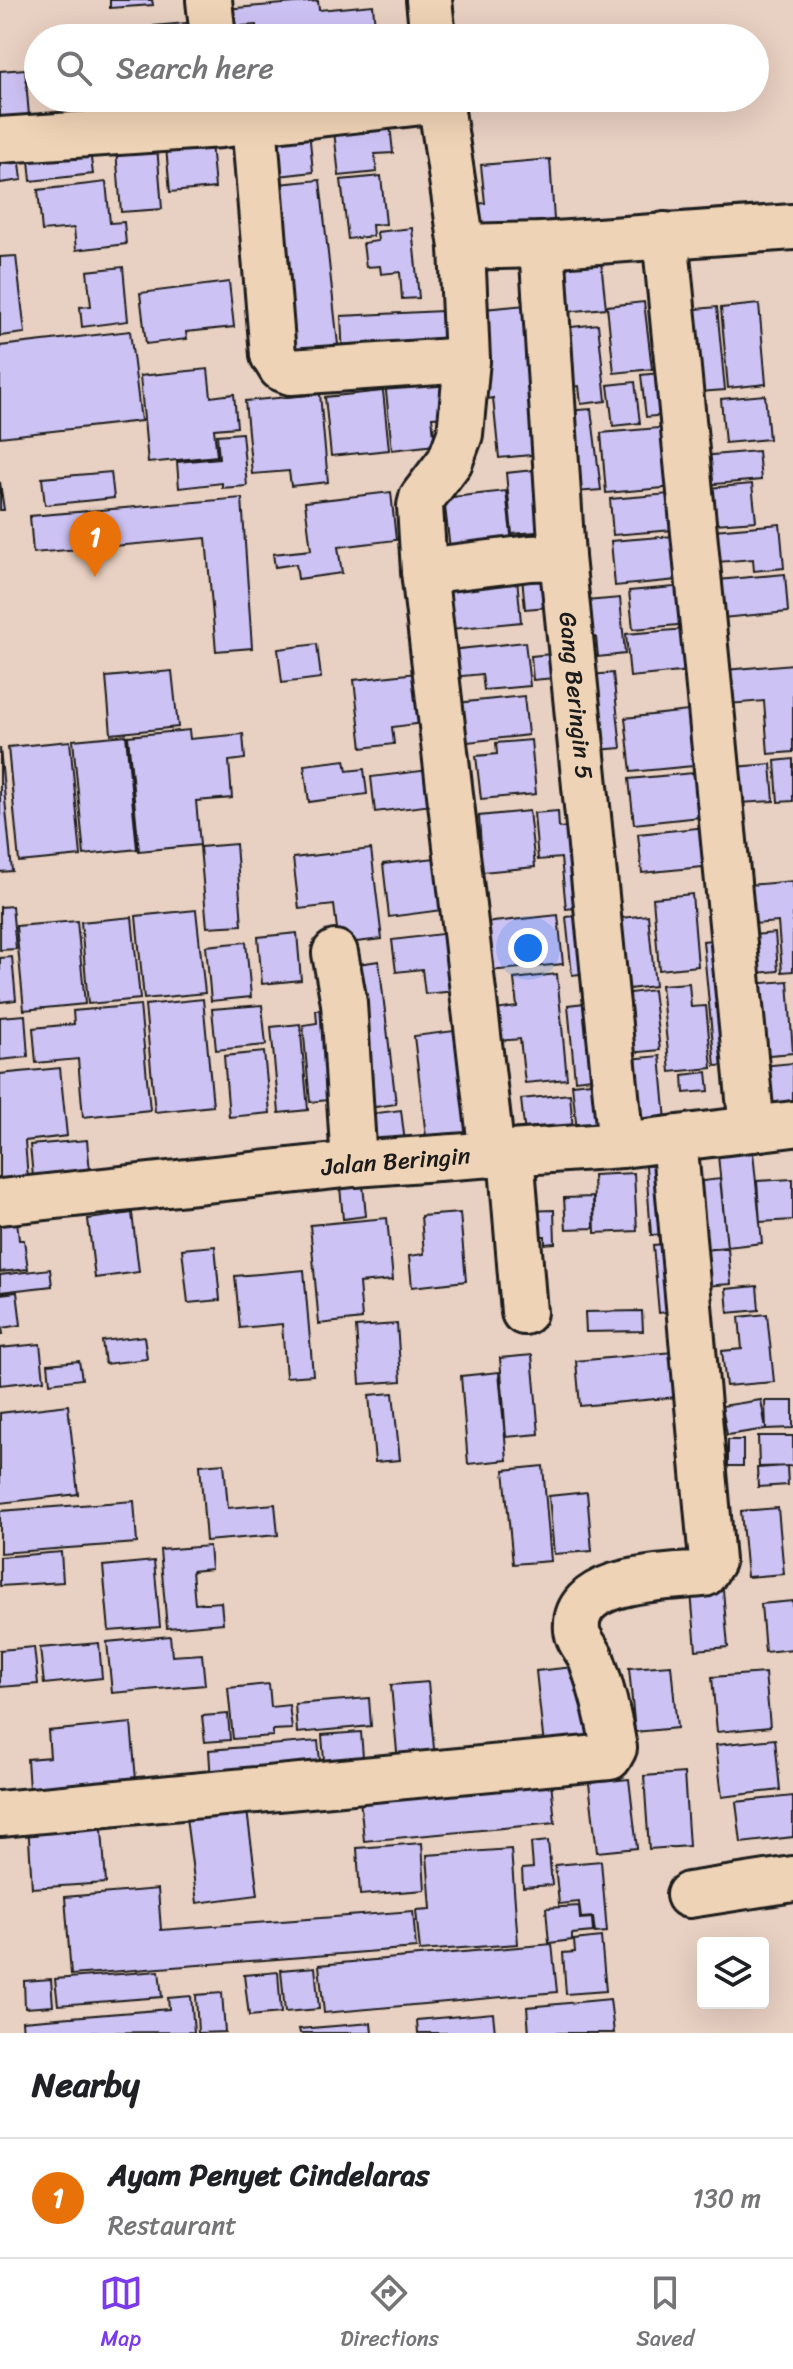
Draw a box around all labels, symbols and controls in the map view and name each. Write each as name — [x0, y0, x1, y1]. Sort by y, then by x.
search box — [24, 24, 769, 112]
text: Search here — [116, 41, 274, 95]
icon: search — [52, 46, 96, 90]
pin: 1 — [69, 511, 121, 577]
street label: Gang Beringin 5 — [547, 610, 605, 781]
your location — [508, 928, 548, 968]
street label: Jalan Beringin — [318, 1135, 472, 1188]
map controls — [697, 1937, 769, 2009]
button: layers — [697, 1937, 769, 2009]
text: Nearby — [32, 2055, 140, 2115]
text: Ayam Penyet Cindelaras — [108, 2148, 429, 2202]
text: 1 — [52, 2175, 64, 2221]
text: 130 m — [692, 2175, 761, 2221]
text: Restaurant — [108, 2202, 237, 2248]
tab: Map — [99, 2271, 143, 2358]
tab: Directions — [340, 2271, 439, 2358]
tab: Saved — [636, 2271, 694, 2358]

